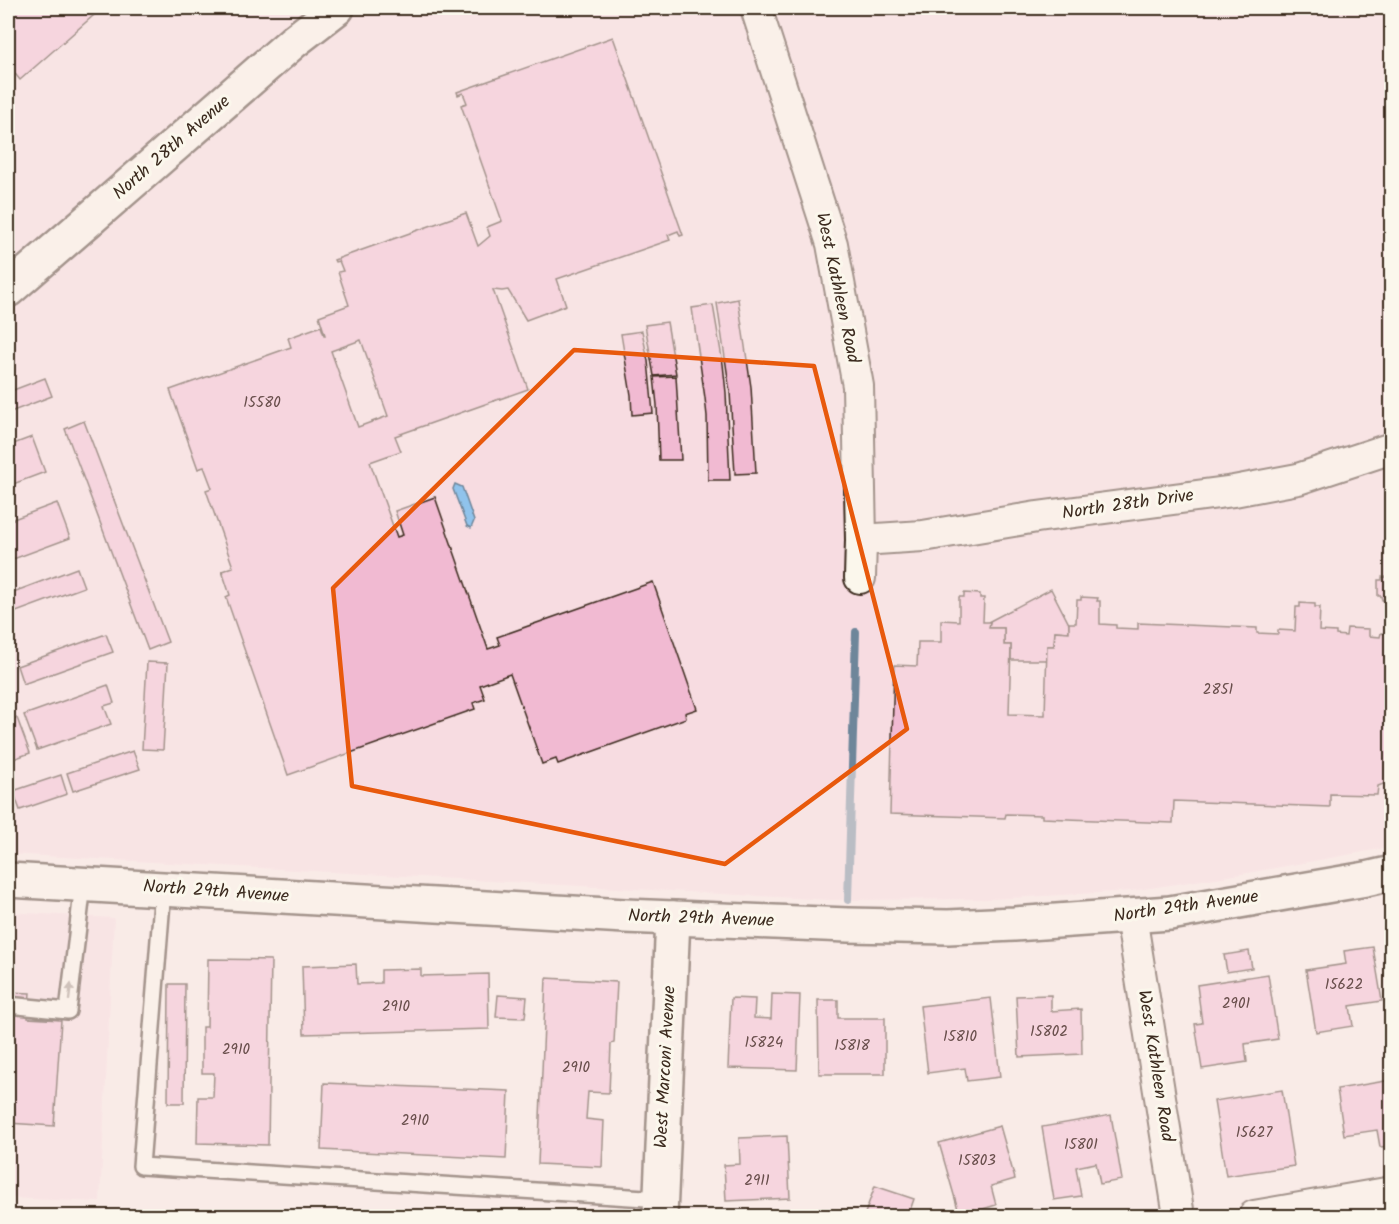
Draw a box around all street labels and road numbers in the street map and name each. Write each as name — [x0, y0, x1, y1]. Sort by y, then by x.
street label: North 28th Avenue — [107, 88, 237, 208]
street label: West Kathleen Road — [807, 210, 867, 367]
street label: North 28th Drive — [1060, 481, 1196, 529]
street label: North 29th Avenue — [142, 872, 290, 912]
street label: North 29th Avenue — [1112, 882, 1260, 932]
street label: North 29th Avenue — [627, 902, 775, 936]
street label: West Marconi Avenue — [647, 985, 685, 1149]
street label: West Kathleen Road — [1129, 988, 1181, 1145]

